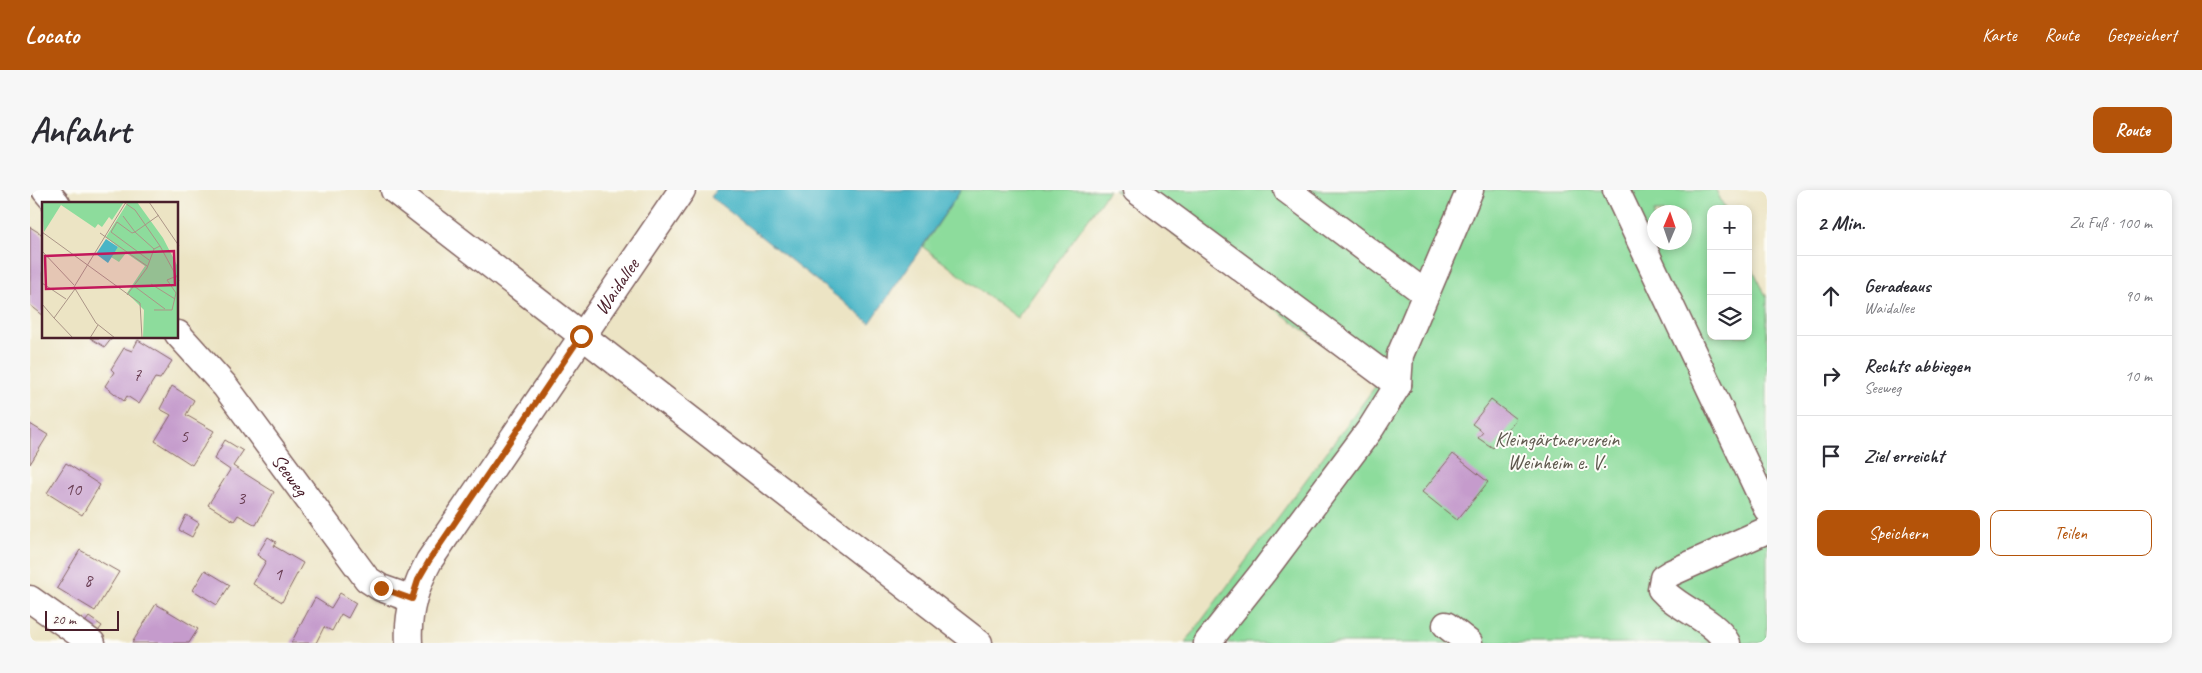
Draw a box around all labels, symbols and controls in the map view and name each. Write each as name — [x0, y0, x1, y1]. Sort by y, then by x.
text: Locato — [25, 20, 79, 50]
text: Karte — [1982, 24, 2017, 46]
text: Route — [2045, 24, 2079, 46]
text: Gespeichert — [2107, 24, 2177, 46]
button: Route — [2093, 107, 2172, 153]
text: Anfahrt — [30, 108, 130, 153]
inset map — [42, 202, 179, 339]
north arrow — [1647, 205, 1692, 250]
map controls — [1707, 205, 1752, 340]
button: + — [1707, 205, 1752, 250]
text: 2 Min. — [1817, 210, 1865, 236]
text: Zu Fuß · 100 m — [2069, 213, 2152, 233]
button: − — [1707, 250, 1752, 295]
street label: Waidallee — [588, 252, 645, 319]
text: Geradeaus — [1864, 274, 1931, 298]
icon: ahead — [1817, 282, 1845, 310]
text: 90 m — [2125, 286, 2152, 306]
button: layers — [1707, 295, 1752, 340]
text: Waidallee — [1864, 298, 1914, 318]
route start — [570, 325, 593, 348]
text: Rechts abbiegen — [1864, 354, 1970, 378]
icon: right — [1817, 362, 1845, 390]
house number: 7 — [133, 364, 142, 386]
text: 10 m — [2125, 366, 2152, 386]
text: Seeweg — [1864, 378, 1901, 398]
house number: 5 — [180, 425, 189, 447]
park label: Kleingärtnerverein Weinheim e. V. — [1495, 427, 1620, 475]
icon: arrive — [1817, 442, 1845, 470]
text: Ziel erreicht — [1864, 444, 1944, 468]
street label: Seeweg — [266, 448, 315, 502]
house number: 10 — [65, 478, 83, 500]
house number: 3 — [237, 487, 247, 509]
button: Speichern — [1817, 510, 1980, 556]
button: Teilen — [1990, 510, 2152, 556]
house number: 1 — [274, 563, 283, 585]
house number: 8 — [84, 569, 94, 591]
route end — [370, 577, 393, 600]
scale bar — [45, 608, 119, 631]
text: 20 m — [52, 611, 76, 628]

